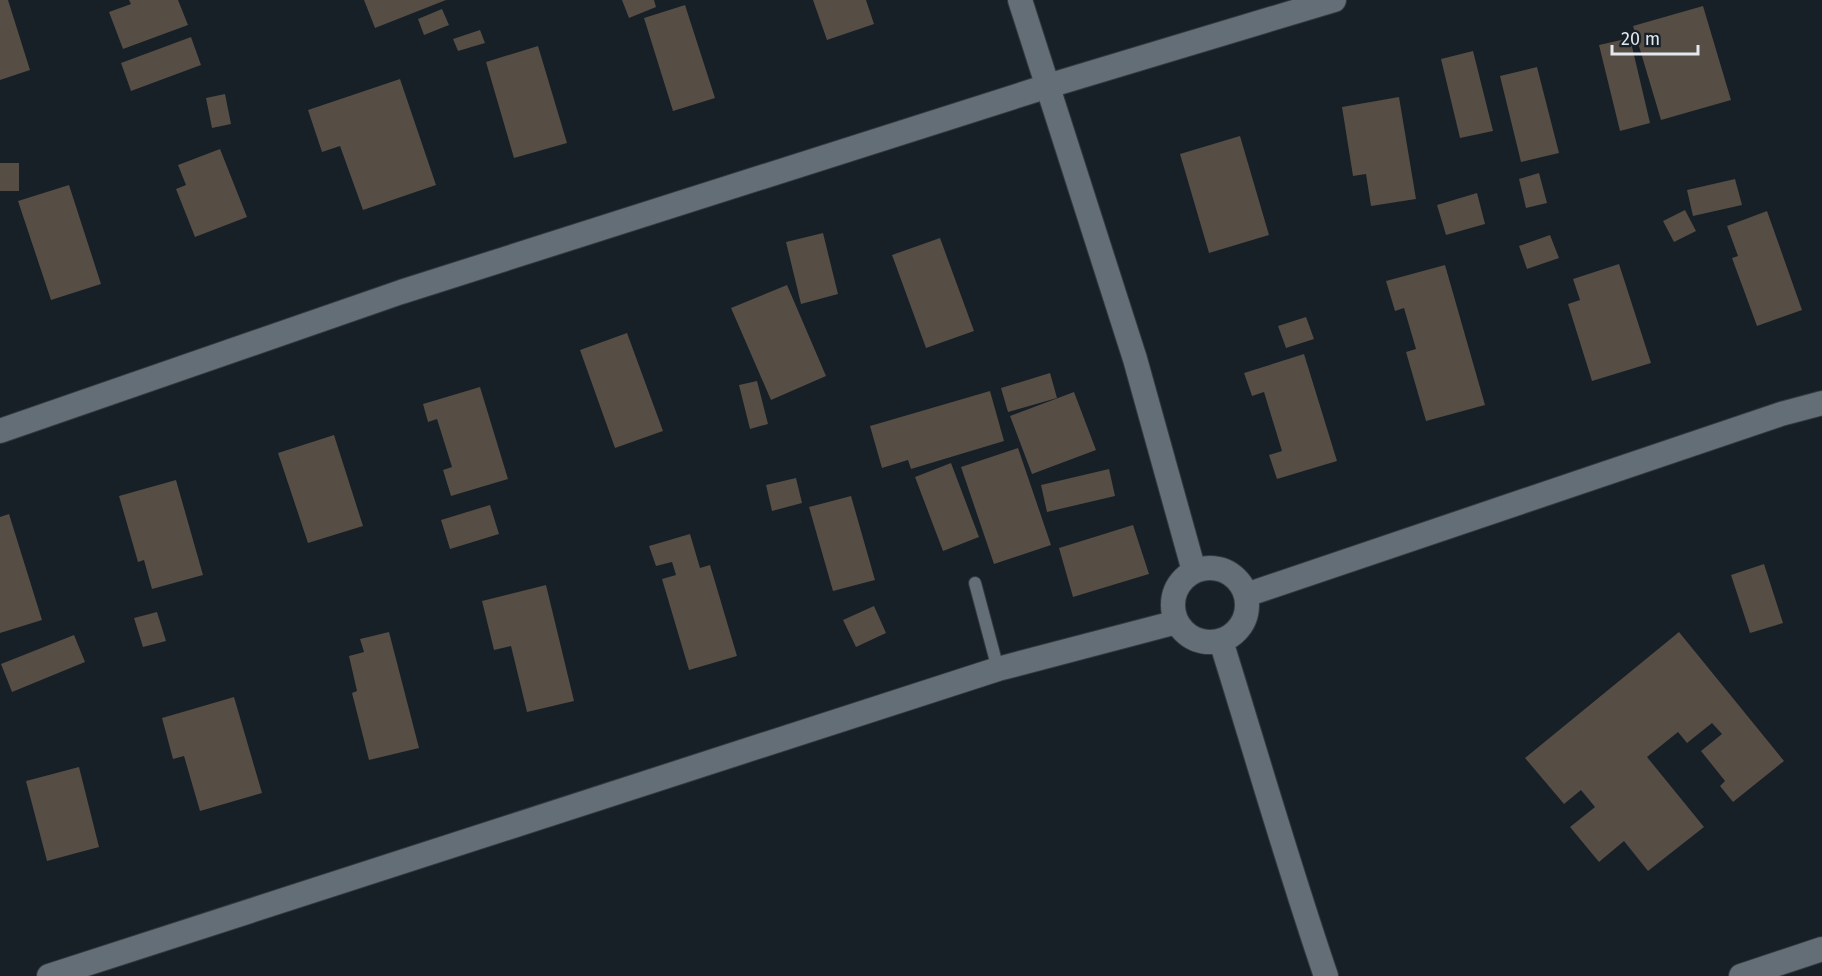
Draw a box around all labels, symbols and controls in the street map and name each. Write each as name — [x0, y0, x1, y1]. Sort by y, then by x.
scale bar — [1612, 18, 1698, 56]
text: 20 m — [1621, 28, 1660, 50]

